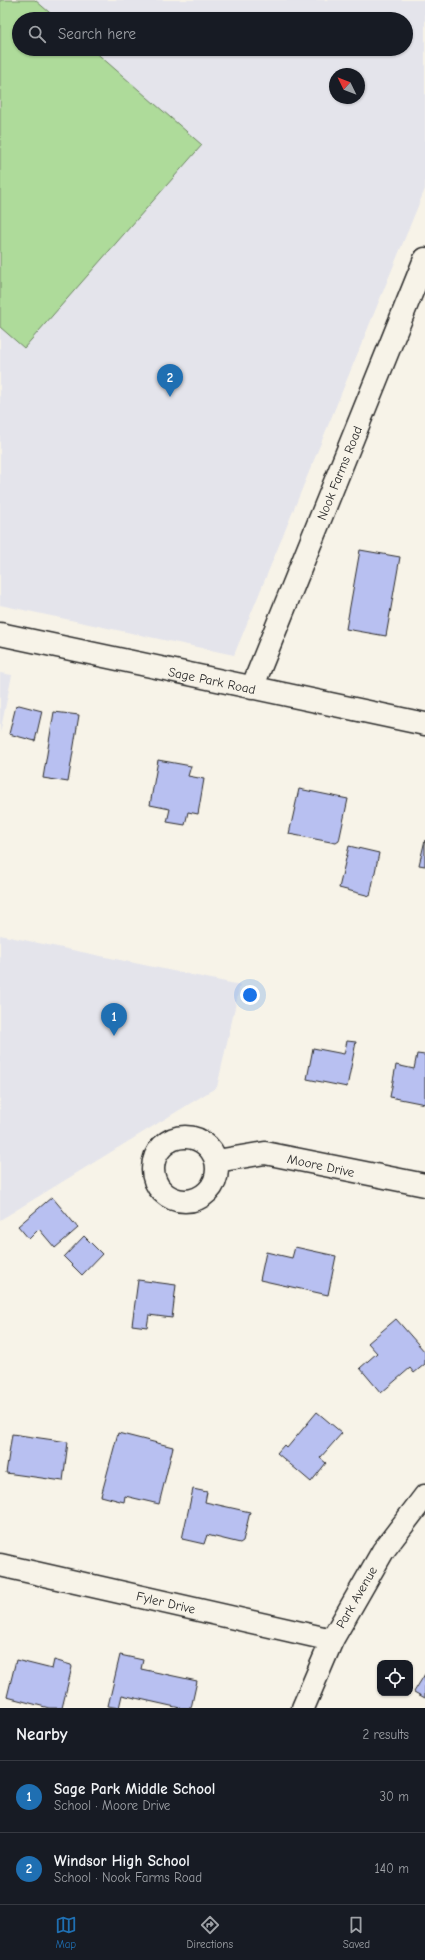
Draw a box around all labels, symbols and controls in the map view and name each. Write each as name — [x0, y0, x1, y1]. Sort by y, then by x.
search box — [12, 12, 413, 56]
icon: search — [26, 23, 48, 45]
text: Search here — [58, 25, 136, 43]
north arrow — [329, 68, 365, 104]
pin: 2 — [157, 364, 183, 397]
street label: Nook Farms Road — [314, 424, 365, 522]
street label: Sage Park Road — [167, 664, 257, 697]
your location — [240, 985, 260, 1005]
pin: 1 — [101, 1003, 127, 1036]
street label: Moore Drive — [286, 1151, 356, 1180]
street label: Park Avenue — [333, 1563, 380, 1631]
street label: Fyler Drive — [135, 1588, 197, 1617]
map controls — [377, 1660, 413, 1696]
button: locate — [377, 1660, 413, 1696]
text: Nearby — [16, 1725, 67, 1744]
text: 2 results — [362, 1727, 409, 1742]
text: Sage Park Middle School — [54, 1780, 215, 1798]
text: 1 — [26, 1789, 32, 1804]
text: 30 m — [379, 1789, 409, 1804]
text: School · Moore Drive — [54, 1798, 170, 1813]
text: Windsor High School — [54, 1852, 190, 1870]
text: 2 — [26, 1861, 32, 1876]
text: 140 m — [375, 1861, 409, 1876]
text: School · Nook Farms Road — [54, 1870, 202, 1885]
tab: Map — [55, 1914, 77, 1951]
tab: Directions — [187, 1914, 233, 1951]
tab: Saved — [343, 1914, 370, 1951]

